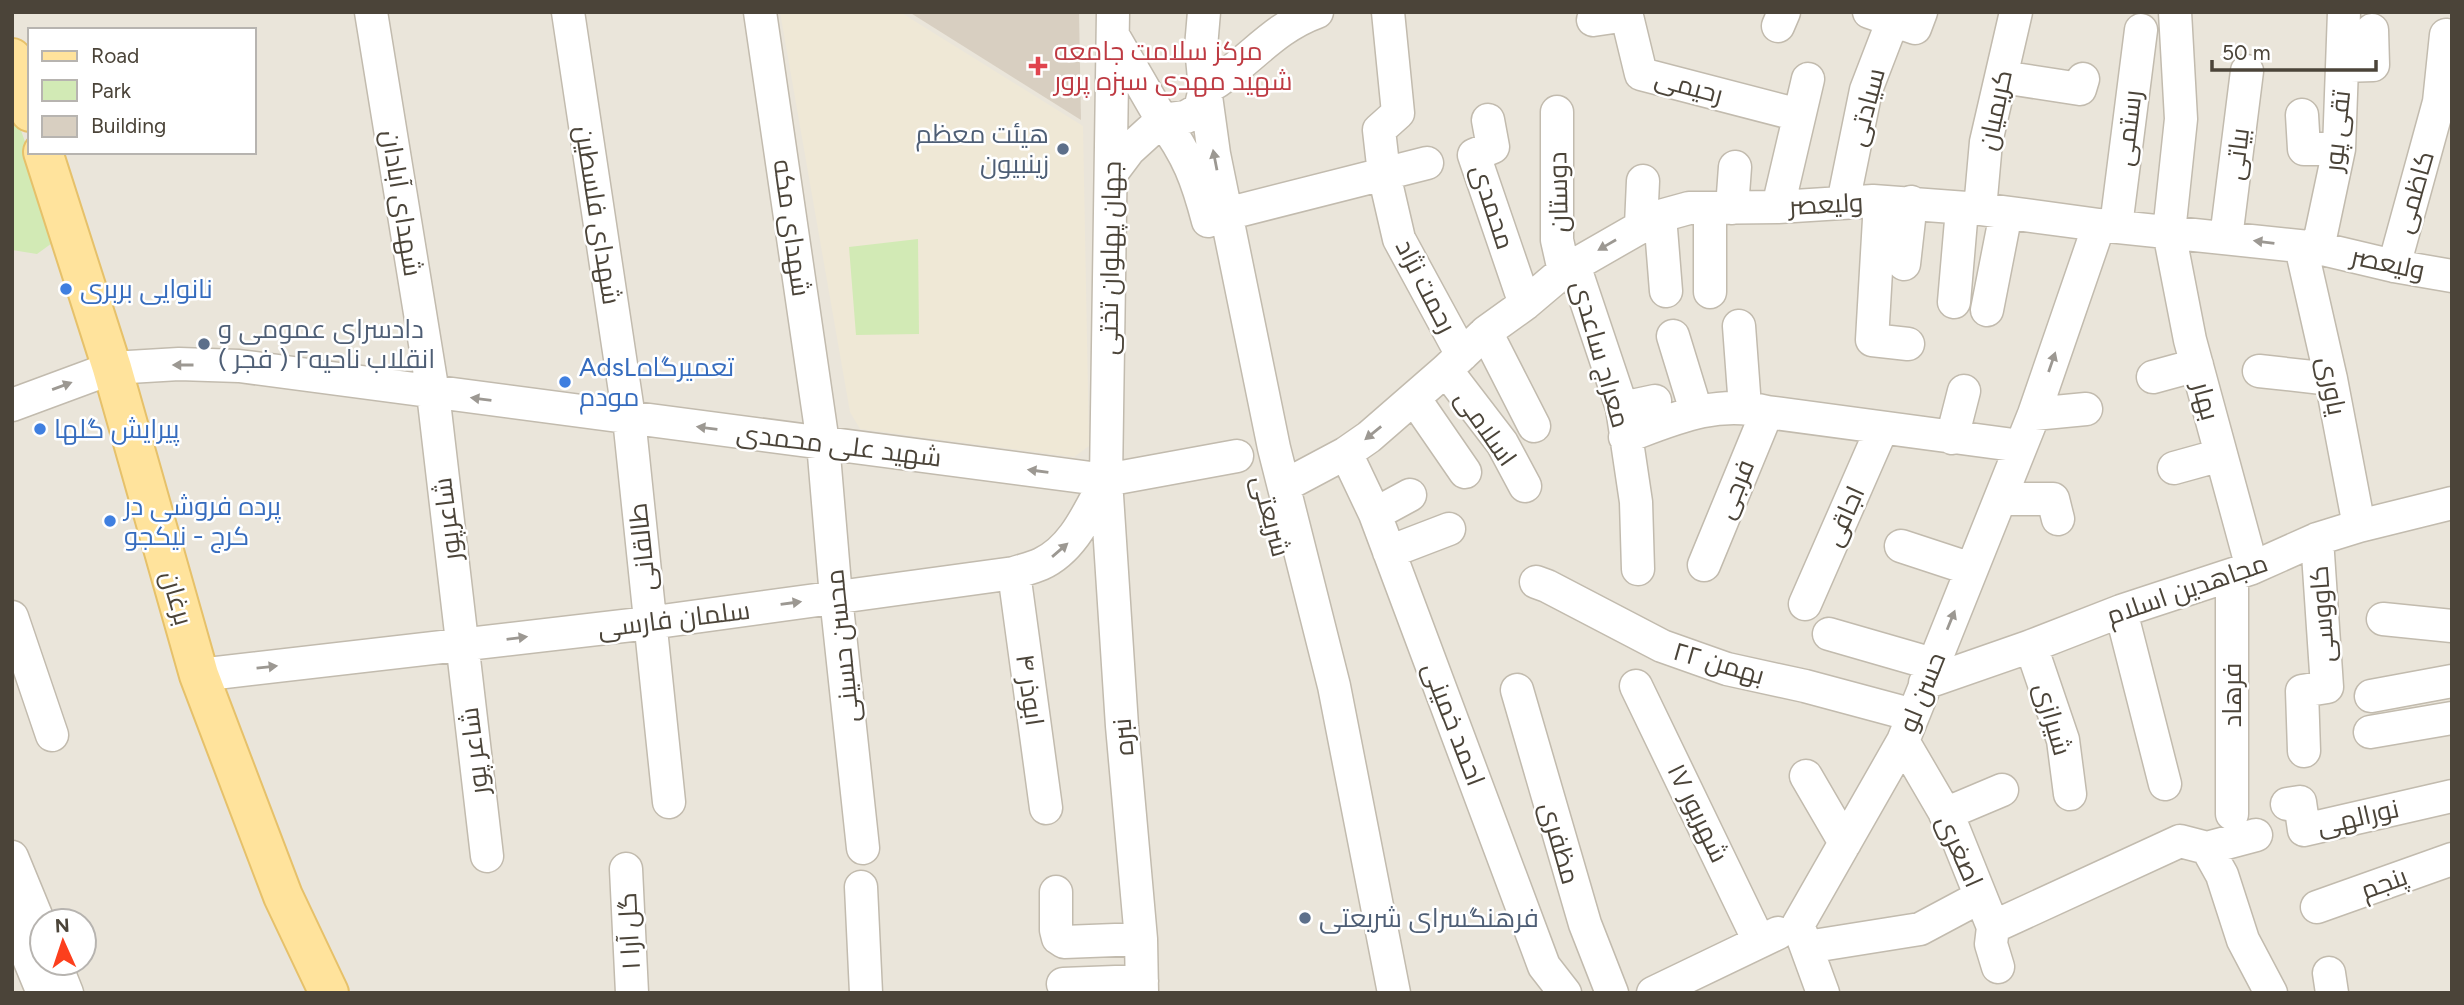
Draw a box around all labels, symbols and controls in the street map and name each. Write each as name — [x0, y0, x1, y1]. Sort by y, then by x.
legend — [28, 28, 256, 154]
scale bar — [2212, 28, 2376, 72]
place label: مرکز سلامت جامعه شهید مهدی سبزه پرور — [1052, 35, 1292, 98]
text: 50 m — [2222, 40, 2271, 65]
text: Road — [91, 43, 139, 68]
marker: مرکز سلامت جامعه شهید مهدی سبزه پرور — [1028, 56, 1048, 76]
street label: رحیمی — [1651, 62, 1727, 110]
street label: سیادتی — [1840, 65, 1892, 149]
street label: کریمیان — [1971, 67, 2019, 153]
text: Park — [91, 78, 132, 103]
street label: رستمی — [2107, 88, 2149, 168]
street label: تقی پور — [2317, 89, 2358, 175]
text: Building — [91, 113, 166, 138]
place label: هیئت معظم زینبیون — [916, 118, 1049, 180]
street label: شهدای فلسطین — [568, 123, 628, 307]
street label: بیاتی — [2218, 126, 2256, 182]
street label: شهدای آبادان — [375, 128, 429, 278]
marker: هیئت معظم زینبیون — [1055, 141, 1071, 157]
street label: کاظمی — [2387, 147, 2441, 237]
one-way arrow — [1209, 149, 1220, 171]
street label: دوستان — [1541, 151, 1575, 233]
street label: شهدای مکه — [767, 157, 817, 299]
street label: جهان پهلوان تختی — [1092, 161, 1129, 355]
street label: محمدی — [1464, 161, 1522, 253]
street label: ولیعصر — [1786, 186, 1864, 222]
street label: رحمت نژاد — [1389, 234, 1463, 338]
one-way arrow — [2253, 237, 2275, 248]
one-way arrow — [1598, 239, 1617, 252]
street label: ولیعصر — [2346, 239, 2428, 286]
place label: نانوایی بربری — [80, 273, 213, 305]
street label: معراج ساعدی — [1564, 277, 1637, 431]
marker: نانوایی بربری — [58, 281, 74, 297]
place label: دادسرای عمومی و انقلاب ناحیه۲ ( فجر ) — [218, 313, 435, 375]
marker: دادسرای عمومی و انقلاب ناحیه۲ ( فجر ) — [196, 336, 212, 352]
place label: AdsLتعمیرگاه مودم — [579, 351, 734, 415]
one-way arrow — [2047, 352, 2058, 373]
street label: یاوری — [2311, 354, 2353, 418]
one-way arrow — [171, 359, 193, 370]
marker: AdsLتعمیرگاه مودم — [557, 374, 573, 390]
street label: بهار — [2185, 376, 2226, 424]
one-way arrow — [52, 381, 73, 392]
street label: اسلامی — [1448, 384, 1524, 472]
one-way arrow — [470, 394, 492, 405]
place label: پیرایش گلها — [54, 413, 180, 446]
street label: شهید علی محمدی — [735, 417, 943, 473]
marker: پیرایش گلها — [32, 421, 48, 437]
one-way arrow — [696, 422, 718, 433]
one-way arrow — [1364, 425, 1382, 440]
street label: فرجی — [1709, 455, 1761, 523]
one-way arrow — [1027, 466, 1049, 477]
street label: شریعتی — [1245, 472, 1297, 560]
street label: شاعرپور — [426, 476, 469, 564]
street label: اجاقی — [1817, 481, 1871, 551]
place label: پرده فروشی در کرج - نیکجو — [122, 490, 281, 553]
street label: طالقانی — [621, 501, 663, 593]
marker: پرده فروشی در کرج - نیکجو — [102, 513, 118, 529]
one-way arrow — [1051, 543, 1068, 558]
street label: مجاهدین اسلام — [2102, 546, 2272, 633]
street label: کاووسی — [2303, 565, 2341, 663]
street label: برغان — [154, 567, 200, 629]
street label: محسن حسینی — [818, 568, 866, 724]
street label: سلمان فارسی — [596, 594, 752, 644]
one-way arrow — [780, 598, 802, 609]
one-way arrow — [1945, 609, 1956, 630]
one-way arrow — [506, 633, 528, 644]
street label: ۲۲ بهمن — [1670, 635, 1768, 691]
street label: حسن لو — [1892, 647, 1952, 737]
street label: ابوذر ۴ — [1009, 652, 1051, 728]
street label: احمد خمینی — [1416, 658, 1492, 790]
one-way arrow — [256, 661, 278, 672]
street label: فرهاد — [2216, 663, 2248, 727]
street label: شیرازی — [2027, 679, 2079, 759]
street label: شاعر پور — [453, 705, 496, 798]
street label: نبره — [1105, 717, 1141, 757]
street label: ۱۷ شهریور — [1660, 758, 1736, 868]
street label: نورالهی — [2314, 792, 2402, 842]
street label: مظفری — [1533, 798, 1587, 888]
street label: اصغری — [1930, 810, 1990, 892]
street label: پنجم — [2356, 860, 2412, 908]
street label: گل آرا ۱ — [611, 891, 647, 971]
place label: فرهنگسرای شریعتی — [1319, 902, 1539, 934]
north arrow — [28, 907, 98, 977]
marker: فرهنگسرای شریعتی — [1297, 910, 1313, 926]
text: N — [54, 914, 70, 937]

